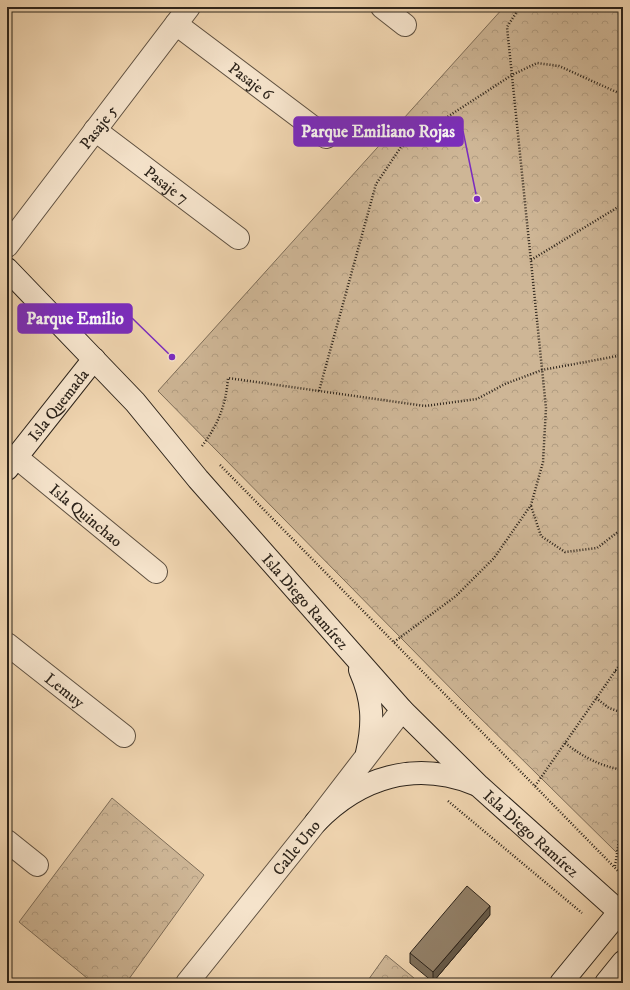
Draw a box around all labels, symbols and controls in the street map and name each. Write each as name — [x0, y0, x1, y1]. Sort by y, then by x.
street label: Pasaje 6 — [224, 58, 277, 105]
street label: Pasaje 5 — [76, 101, 122, 153]
callout: Parque Emiliano Rojas — [294, 117, 463, 146]
text: Parque Emiliano Rojas — [301, 121, 455, 143]
street label: Pasaje 7 — [140, 162, 192, 208]
callout: Parque Emilio — [18, 304, 132, 333]
text: Parque Emilio — [26, 308, 124, 330]
street label: Isla Quemada — [24, 365, 94, 446]
street label: Isla Quinchao — [45, 480, 127, 552]
street label: Isla Diego Ramírez — [257, 550, 353, 654]
street label: Lemuy — [41, 669, 89, 713]
street label: Isla Diego Ramírez — [479, 786, 583, 882]
street label: Calle Uno — [268, 816, 325, 880]

